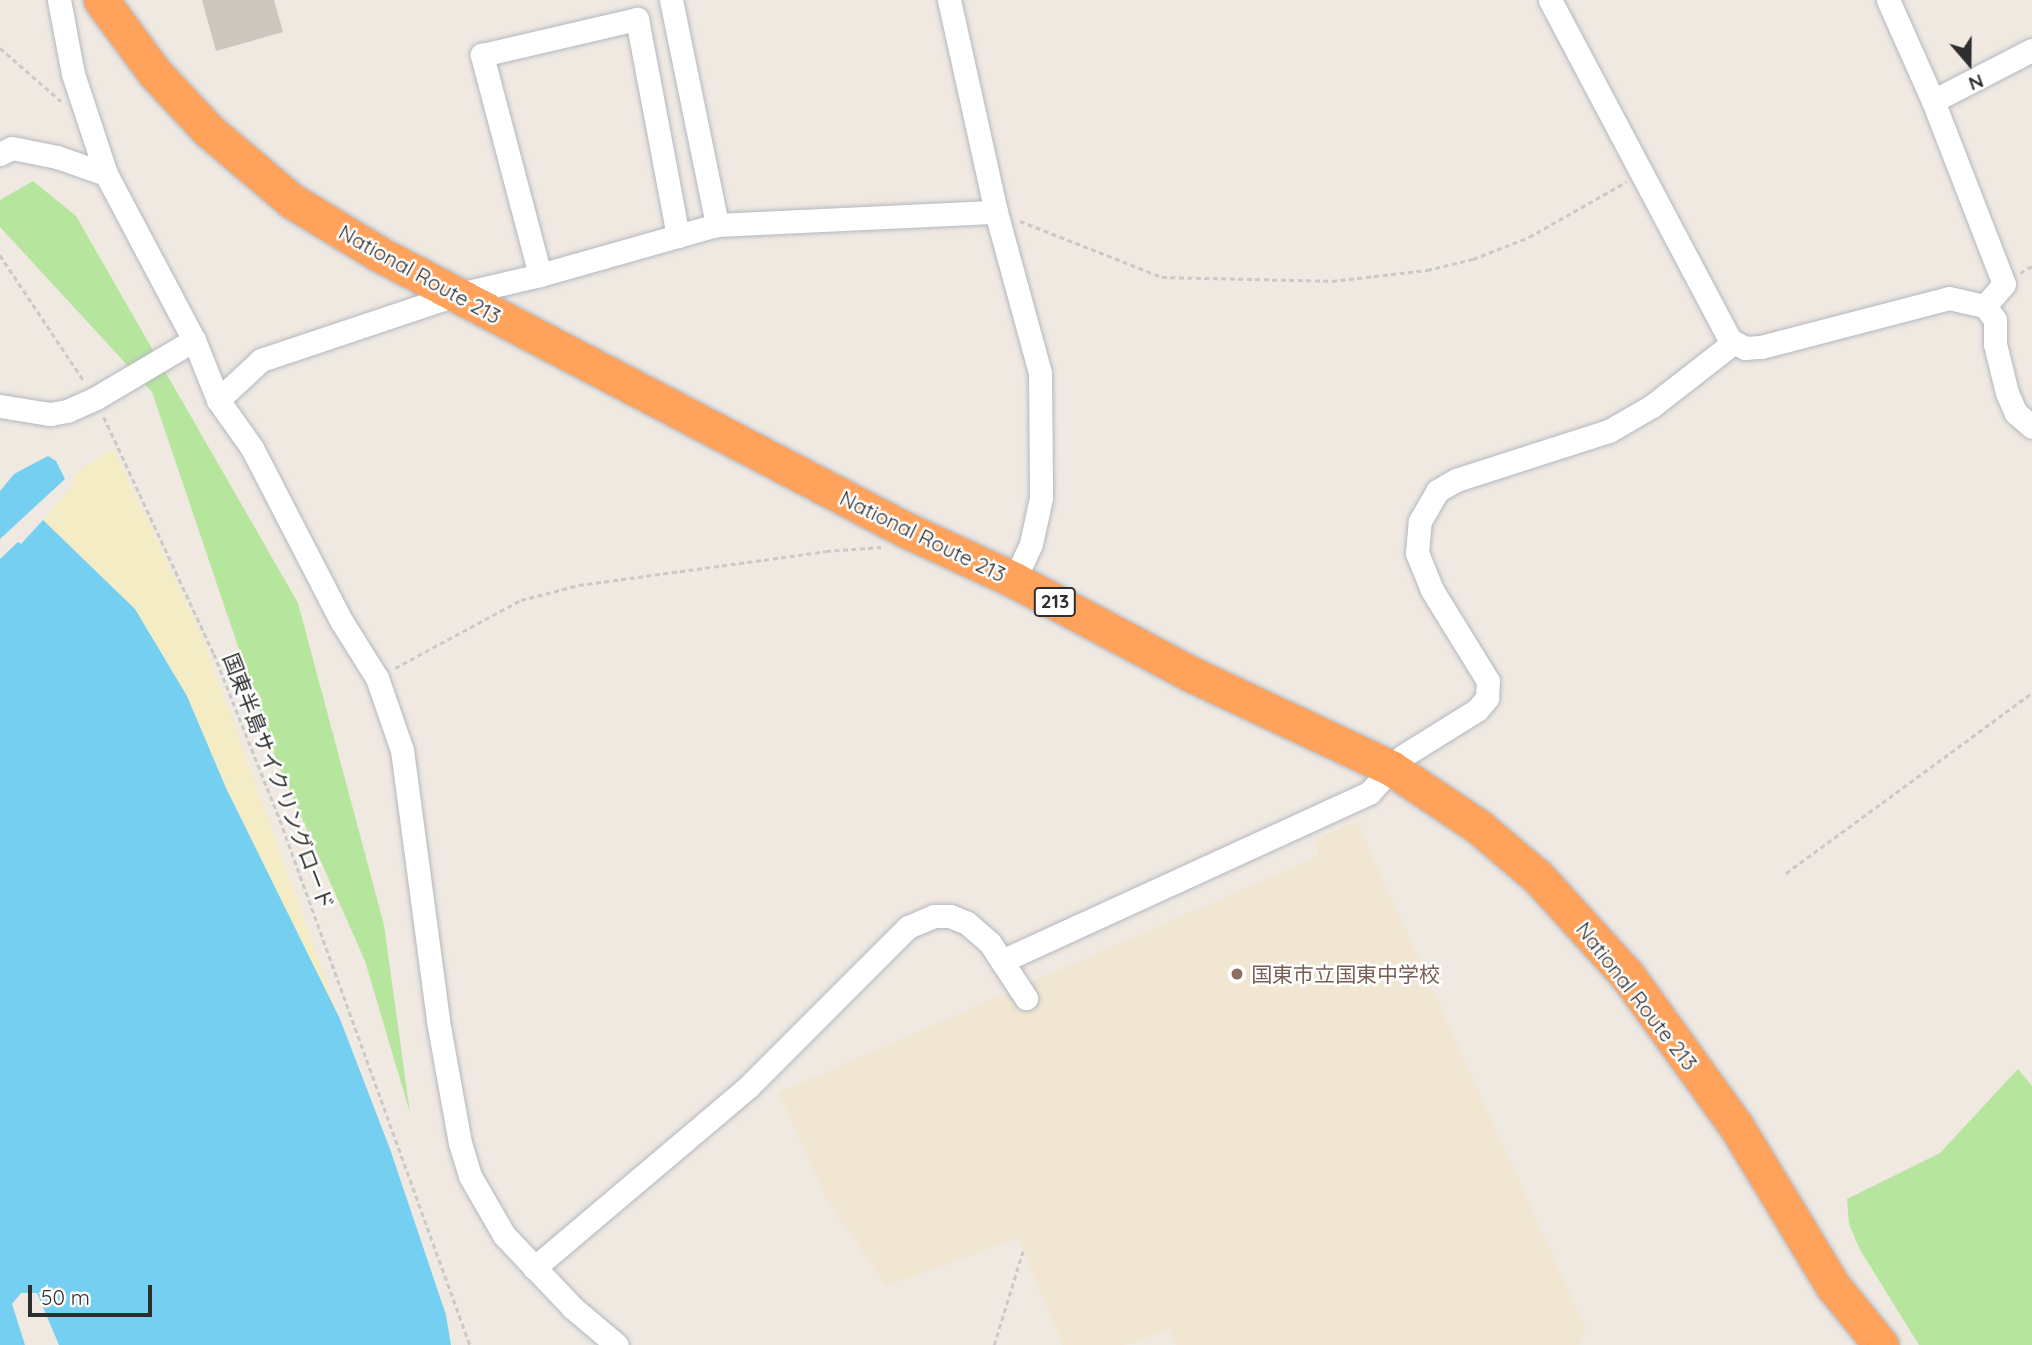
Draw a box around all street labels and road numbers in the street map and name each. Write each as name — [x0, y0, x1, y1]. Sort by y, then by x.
street label: National Route 213 — [335, 219, 505, 329]
street label: National Route 213 — [836, 485, 1010, 587]
road number: 213 — [1032, 586, 1078, 618]
street label: 国東半島サイクリングロード — [218, 649, 340, 913]
street label: National Route 213 — [1571, 917, 1703, 1075]

